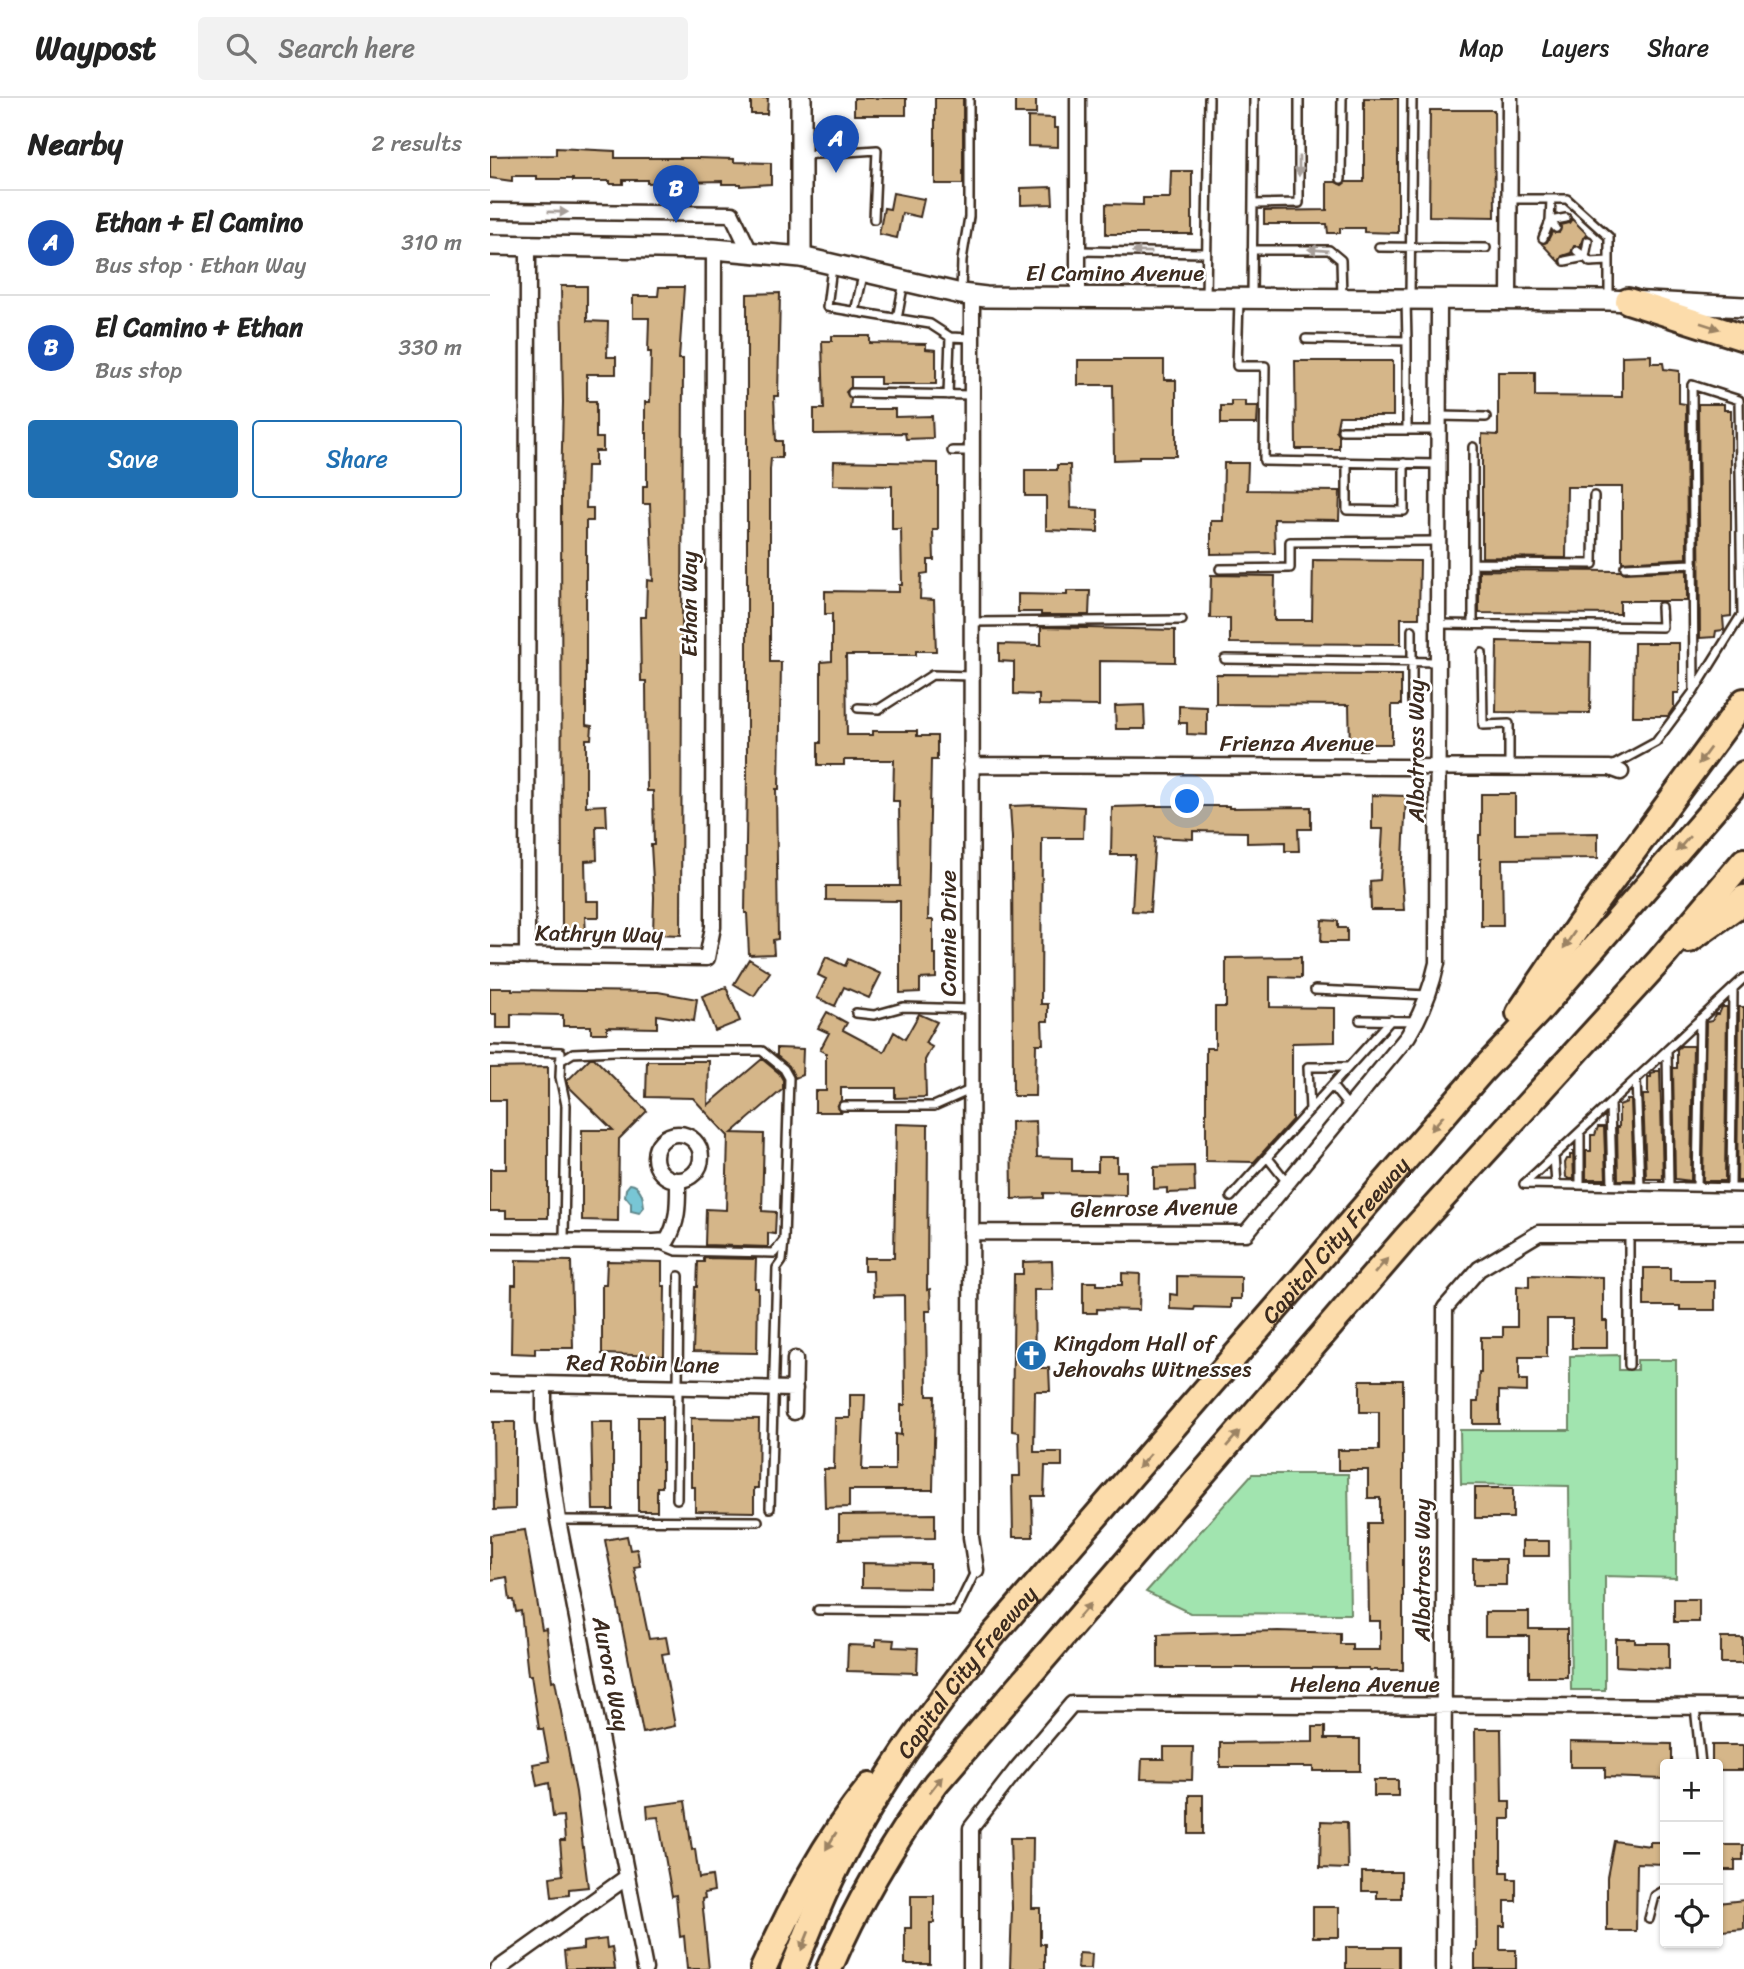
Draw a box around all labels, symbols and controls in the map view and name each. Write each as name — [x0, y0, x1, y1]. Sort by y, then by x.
search box — [198, 17, 688, 80]
text: Waypost — [35, 19, 156, 77]
text: Search here — [278, 25, 415, 71]
text: Map — [1459, 27, 1504, 69]
text: Layers — [1542, 27, 1609, 69]
text: Share — [1647, 27, 1709, 69]
icon: search — [222, 29, 260, 67]
pin: A — [813, 115, 859, 173]
text: Nearby — [28, 117, 123, 171]
text: 2 results — [371, 123, 462, 164]
one-way arrow — [1293, 155, 1305, 177]
pin: B — [653, 165, 699, 223]
text: Ethan + El Camino — [95, 199, 303, 245]
one-way arrow — [547, 206, 569, 218]
text: A — [43, 222, 59, 263]
text: 310 m — [401, 222, 462, 263]
one-way arrow — [1307, 244, 1329, 255]
text: Bus stop · Ethan Way — [95, 245, 306, 286]
one-way arrow — [1131, 246, 1153, 258]
street label: El Camino Avenue — [1026, 253, 1204, 294]
text: El Camino + Ethan — [95, 304, 303, 350]
one-way arrow — [1699, 322, 1720, 332]
text: B — [44, 327, 58, 368]
text: 330 m — [399, 327, 462, 368]
text: Bus stop — [95, 350, 182, 391]
button: Save — [28, 420, 238, 498]
button: Share — [252, 420, 462, 498]
street label: Ethan Way — [669, 551, 710, 657]
street label: Albatross Way — [1396, 679, 1437, 824]
street label: Frienza Avenue — [1220, 723, 1374, 764]
one-way arrow — [1697, 747, 1711, 765]
your location — [1170, 784, 1204, 818]
one-way arrow — [1675, 835, 1691, 853]
street label: Connie Drive — [928, 870, 969, 996]
street label: Kathryn Way — [534, 912, 664, 956]
one-way arrow — [1562, 931, 1576, 949]
one-way arrow — [1429, 1114, 1445, 1132]
street label: Capital City Freeway — [1251, 1147, 1420, 1333]
street label: Glenrose Avenue — [1070, 1186, 1238, 1230]
one-way arrow — [1373, 1258, 1388, 1275]
place label: Kingdom Hall of Jehovahs Witnesses — [1053, 1323, 1252, 1390]
church icon: Kingdom Hall of Jehovahs Witnesses — [1014, 1339, 1048, 1373]
street label: Red Robin Lane — [566, 1342, 720, 1386]
one-way arrow — [1225, 1430, 1240, 1447]
one-way arrow — [1136, 1452, 1152, 1469]
street label: Albatross Way — [1402, 1498, 1443, 1643]
street label: Capital City Freeway — [885, 1576, 1048, 1767]
one-way arrow — [1076, 1602, 1092, 1620]
street label: Aurora Way — [580, 1612, 642, 1735]
street label: Helena Avenue — [1290, 1664, 1440, 1705]
map controls — [1660, 1759, 1723, 1948]
button: + — [1660, 1759, 1723, 1822]
one-way arrow — [928, 1775, 943, 1793]
button: − — [1660, 1822, 1723, 1885]
one-way arrow — [825, 1832, 837, 1851]
button: locate — [1660, 1885, 1723, 1948]
one-way arrow — [799, 1930, 810, 1951]

